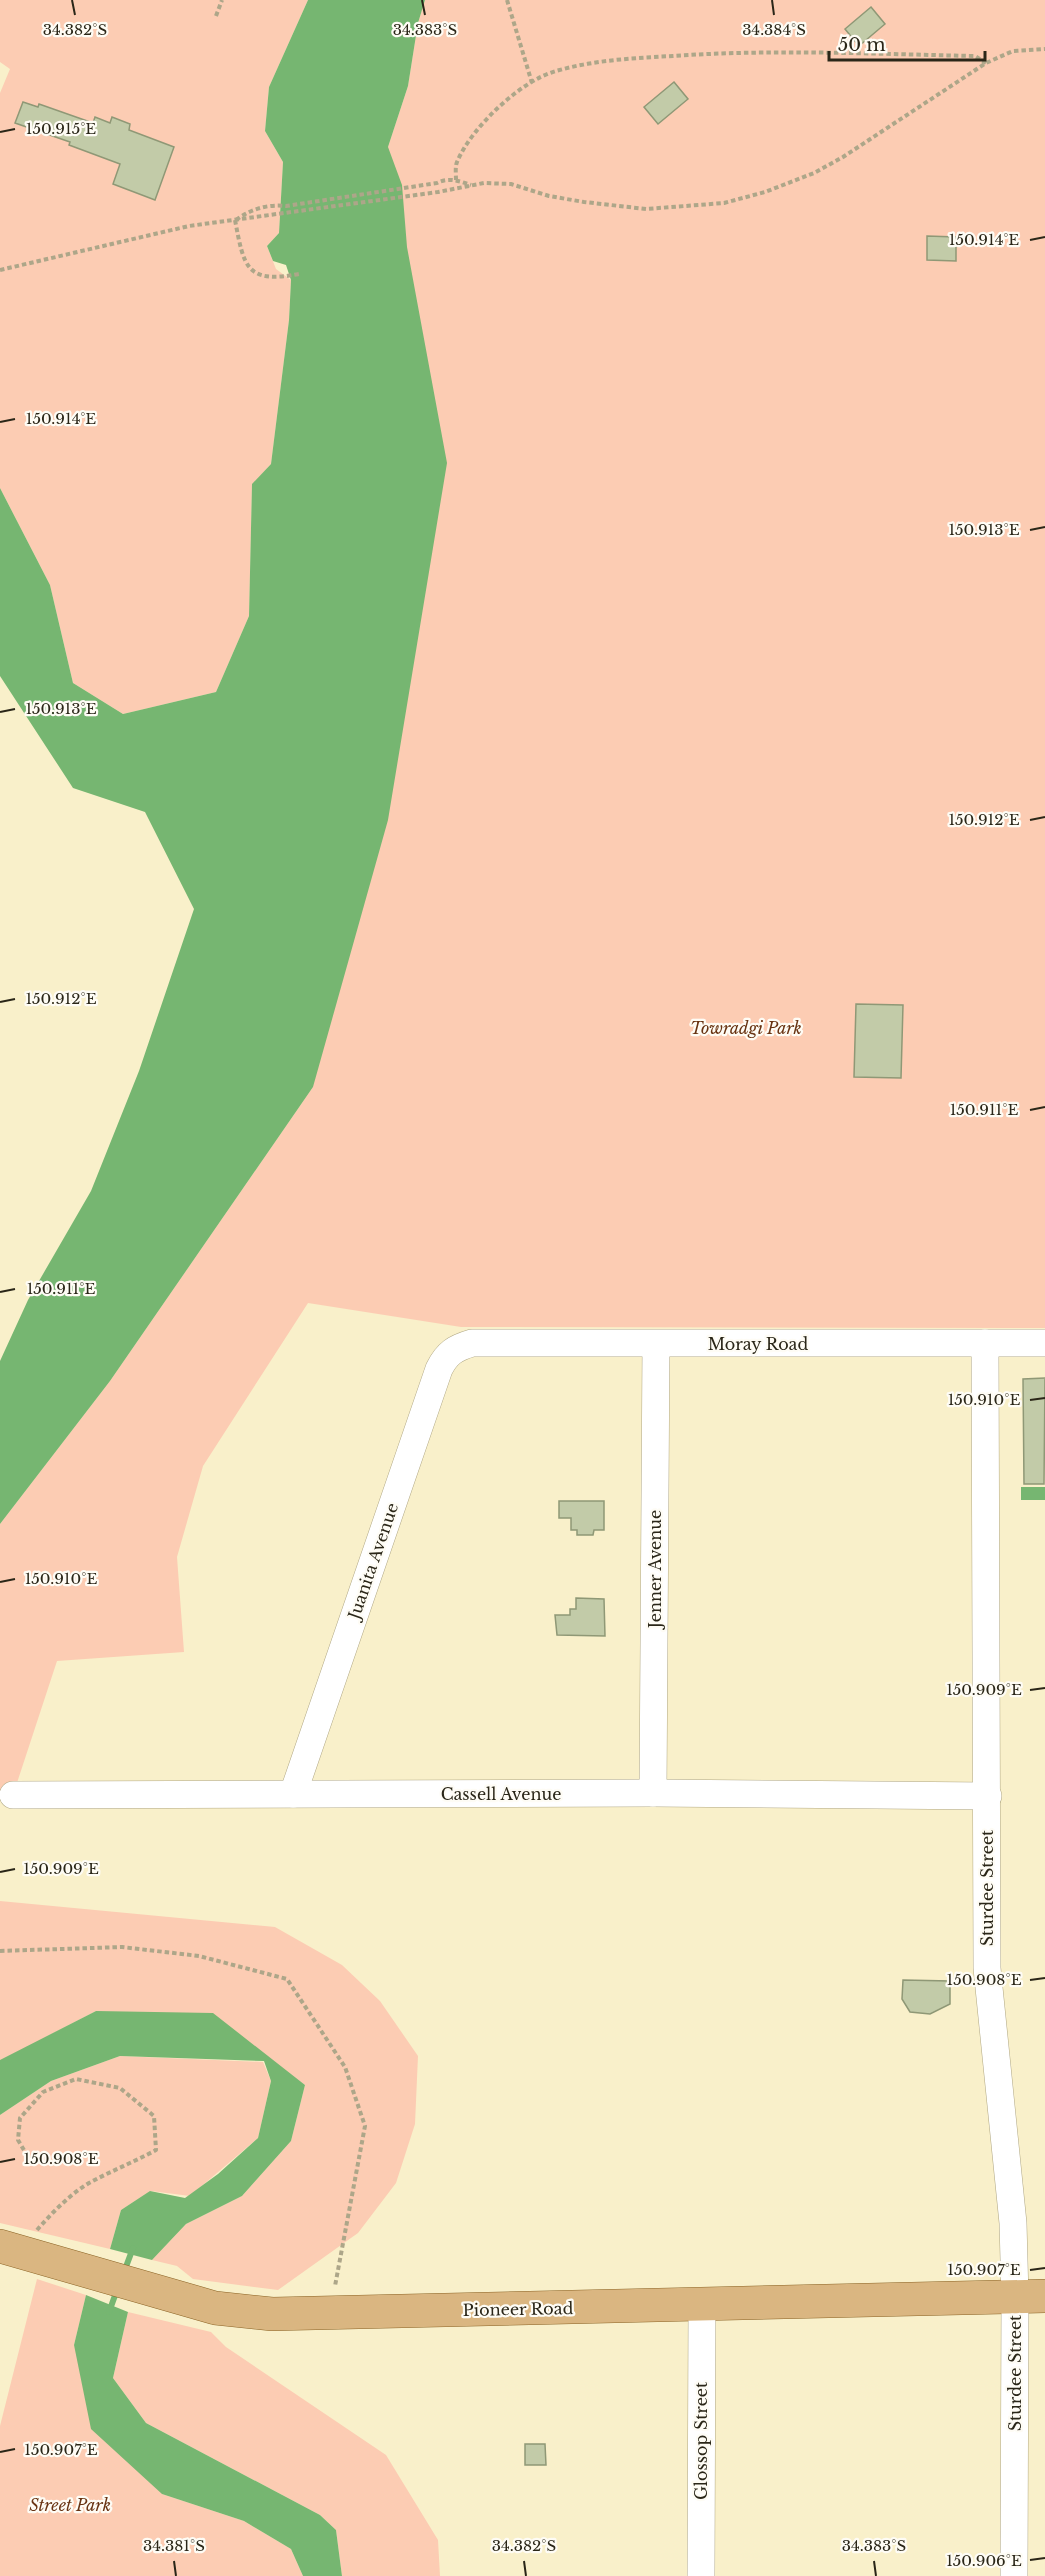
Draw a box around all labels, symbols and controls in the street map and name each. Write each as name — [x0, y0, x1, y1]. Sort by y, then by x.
text: 34.382°S — [43, 20, 107, 39]
text: 34.383°S — [393, 20, 457, 39]
text: 34.384°S — [742, 20, 806, 39]
scale bar — [829, 24, 985, 62]
text: 50 m — [838, 34, 886, 56]
text: 150.915°E — [26, 119, 96, 138]
text: 150.914°E — [949, 230, 1019, 249]
text: 150.914°E — [26, 409, 96, 428]
text: 150.913°E — [948, 520, 1020, 539]
text: 150.913°E — [25, 699, 97, 718]
text: 150.912°E — [948, 810, 1020, 829]
text: 150.912°E — [25, 989, 97, 1008]
park label: Towradgi Park — [690, 1018, 802, 1038]
text: 150.911°E — [950, 1100, 1018, 1119]
text: 150.911°E — [27, 1279, 95, 1298]
street label: Moray Road — [708, 1334, 808, 1354]
text: 150.910°E — [948, 1390, 1020, 1409]
street label: Juanita Avenue — [343, 1500, 402, 1624]
street label: Jenner Avenue — [645, 1510, 665, 1630]
text: 150.910°E — [25, 1569, 97, 1588]
text: 150.909°E — [946, 1680, 1022, 1699]
street label: Cassell Avenue — [441, 1784, 561, 1804]
street label: Sturdee Street — [977, 1830, 997, 1946]
text: 150.909°E — [23, 1859, 99, 1878]
text: 150.908°E — [946, 1970, 1022, 1989]
text: 150.908°E — [23, 2149, 99, 2168]
text: 150.907°E — [947, 2260, 1021, 2279]
street label: Pioneer Road — [463, 2298, 574, 2320]
street label: Sturdee Street — [1005, 2315, 1025, 2431]
street label: Glossop Street — [691, 2382, 711, 2500]
text: 150.907°E — [24, 2440, 98, 2459]
park label: Street Park — [29, 2495, 111, 2515]
text: 34.381°S — [143, 2536, 205, 2555]
text: 34.382°S — [492, 2536, 556, 2555]
text: 34.383°S — [842, 2536, 906, 2555]
text: 150.906°E — [946, 2551, 1022, 2570]

